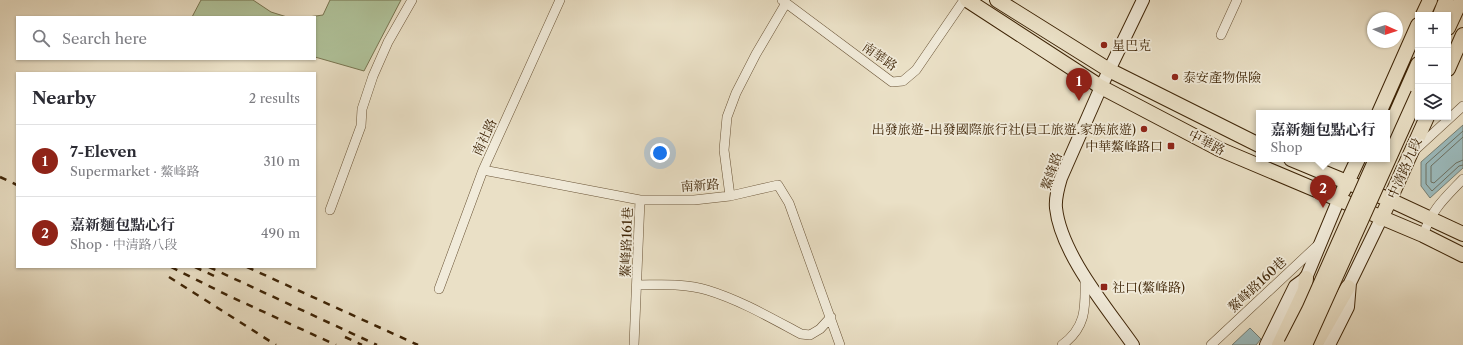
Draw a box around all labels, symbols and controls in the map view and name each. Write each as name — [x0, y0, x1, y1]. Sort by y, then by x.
north arrow — [1367, 12, 1403, 48]
map controls — [1415, 12, 1451, 120]
button: + — [1415, 12, 1451, 48]
search box — [16, 16, 316, 60]
icon: search — [30, 27, 52, 49]
text: Search here — [62, 29, 147, 48]
place label: 星巴克 — [1112, 37, 1151, 53]
street label: 南華路 — [859, 38, 901, 74]
marker: 星巴克 — [1099, 40, 1109, 50]
button: − — [1415, 48, 1451, 84]
pin: 1 — [1066, 68, 1092, 101]
place label: 泰安產物保險 — [1183, 69, 1261, 85]
marker: 泰安產物保險 — [1170, 72, 1180, 82]
button: layers — [1415, 84, 1451, 120]
text: Nearby — [32, 88, 96, 108]
text: 2 results — [249, 90, 300, 106]
popup — [1256, 110, 1390, 162]
street label: 南社路 — [469, 116, 499, 158]
text: 嘉新麵包點心行 — [1270, 120, 1376, 139]
place label: 出發旅遊-出發國際旅行社(員工旅遊.家族旅遊) — [872, 121, 1136, 137]
marker: 出發旅遊-出發國際旅行社(員工旅遊.家族旅遊) — [1139, 124, 1149, 134]
street label: 中華路 — [1186, 126, 1228, 158]
street label: 中清路九段 — [1383, 135, 1425, 201]
place label: 中華鰲峰路口 — [1085, 138, 1163, 154]
text: Shop — [1270, 139, 1302, 155]
marker: 中華鰲峰路口 — [1166, 141, 1176, 151]
text: 7-Eleven — [70, 142, 137, 161]
your location — [650, 143, 670, 163]
street label: 鰲峰路 — [1037, 150, 1065, 192]
text: 1 — [42, 153, 48, 169]
text: 310 m — [264, 153, 300, 169]
text: Supermarket · 鰲峰路 — [70, 163, 199, 179]
pin: 2 — [1310, 175, 1336, 208]
street label: 南新路 — [680, 176, 720, 194]
street label: 鰲峰路161巷 — [617, 206, 635, 278]
text: 嘉新麵包點心行 — [70, 215, 175, 234]
text: 2 — [41, 225, 49, 241]
text: 490 m — [261, 225, 300, 241]
text: Shop · 中清路八段 — [70, 236, 178, 252]
street label: 鰲峰路160巷 — [1225, 253, 1289, 315]
place label: 社口(鰲峰路) — [1112, 279, 1185, 295]
marker: 社口(鰲峰路) — [1099, 282, 1109, 292]

